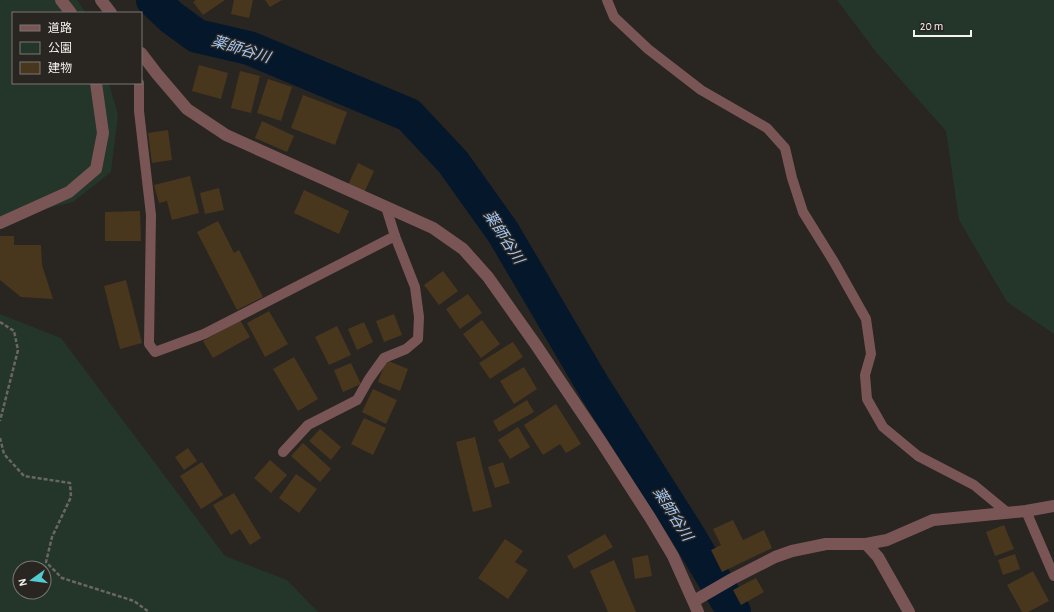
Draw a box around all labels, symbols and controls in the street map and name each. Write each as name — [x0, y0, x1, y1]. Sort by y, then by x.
legend — [12, 12, 142, 84]
scale bar — [914, 12, 971, 38]
text: 20 m — [920, 20, 943, 32]
text: 道路 — [48, 21, 72, 34]
water label: 薬師谷川 — [210, 33, 274, 66]
text: 公園 — [48, 42, 72, 54]
text: 建物 — [48, 61, 72, 74]
water label: 薬師谷川 — [481, 207, 528, 268]
water label: 薬師谷川 — [650, 484, 697, 545]
north arrow — [12, 560, 52, 600]
text: N — [17, 577, 29, 587]

